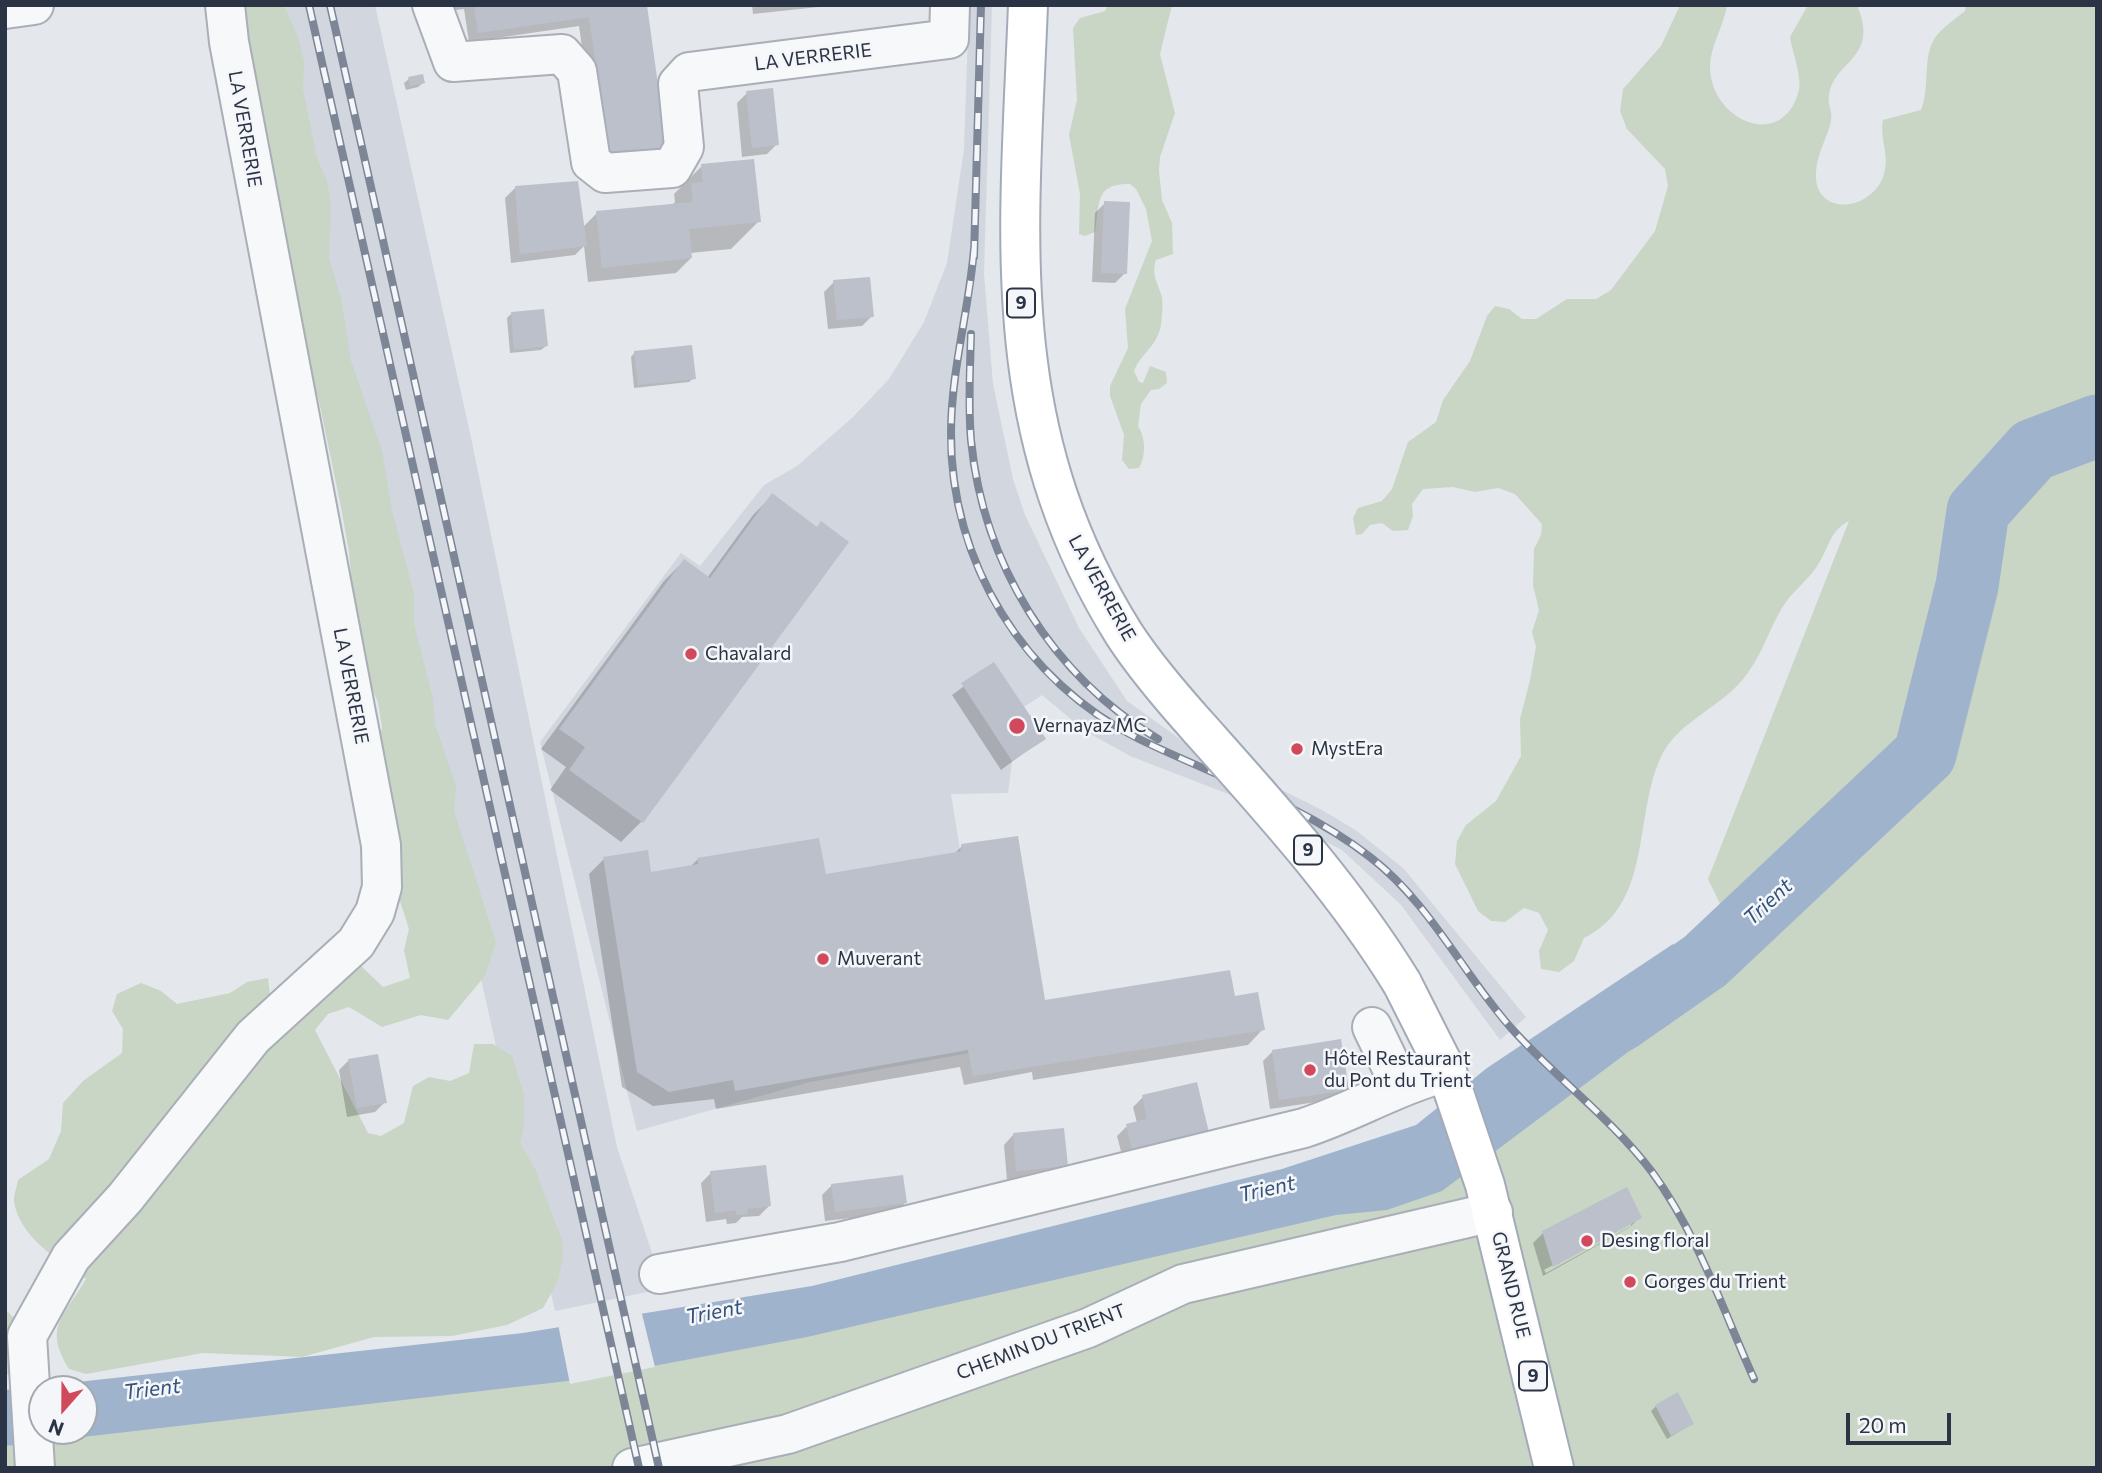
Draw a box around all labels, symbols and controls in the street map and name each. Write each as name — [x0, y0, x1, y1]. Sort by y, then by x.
street label: LA VERRERIE — [753, 38, 873, 76]
street label: LA VERRERIE — [224, 69, 266, 189]
road number: 9 — [1007, 288, 1035, 318]
street label: LA VERRERIE — [1063, 531, 1141, 645]
street label: LA VERRERIE — [329, 626, 373, 746]
place label: Chavalard — [705, 643, 791, 665]
marker: Chavalard — [683, 646, 699, 662]
place label: Vernayaz MC — [1033, 715, 1146, 737]
marker: Vernayaz MC — [1007, 716, 1027, 736]
place label: MystEra — [1311, 738, 1383, 760]
marker: MystEra — [1289, 741, 1305, 757]
road number: 9 — [1294, 836, 1322, 864]
water label: Trient — [1738, 873, 1798, 931]
place label: Muverant — [837, 948, 921, 970]
marker: Muverant — [815, 951, 831, 967]
place label: Hôtel Restaurant du Pont du Trient — [1324, 1048, 1471, 1092]
marker: Hôtel Restaurant du Pont du Trient — [1302, 1062, 1318, 1078]
water label: Trient — [1236, 1170, 1298, 1208]
street label: GRAND RUE — [1487, 1229, 1535, 1341]
place label: Desing floral — [1601, 1230, 1709, 1252]
marker: Desing floral — [1579, 1233, 1595, 1249]
place label: Gorges du Trient — [1644, 1271, 1786, 1293]
marker: Gorges du Trient — [1622, 1274, 1638, 1290]
water label: Trient — [684, 1294, 744, 1330]
street label: CHEMIN DU TRIENT — [953, 1299, 1129, 1385]
road number: 9 — [1519, 1362, 1547, 1391]
water label: Trient — [122, 1373, 182, 1405]
north arrow — [28, 1375, 98, 1445]
scale bar — [1850, 1400, 1955, 1444]
text: 20 m — [1859, 1412, 1907, 1437]
text: N — [45, 1415, 67, 1442]

